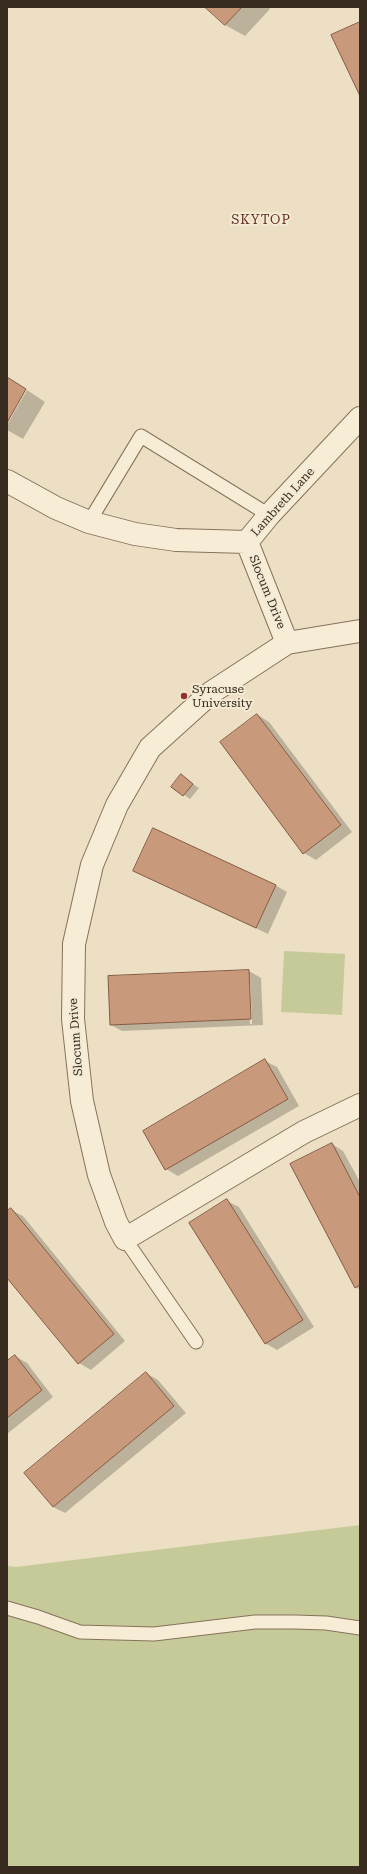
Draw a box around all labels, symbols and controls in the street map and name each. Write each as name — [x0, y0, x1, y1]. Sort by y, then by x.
district label: SKYTOP — [231, 212, 291, 228]
street label: Lambreth Lane — [248, 465, 318, 539]
street label: Slocum Drive — [246, 553, 288, 631]
place label: Syracuse University — [192, 682, 252, 710]
marker: Syracuse University — [179, 691, 189, 701]
street label: Slocum Drive — [66, 998, 86, 1076]

